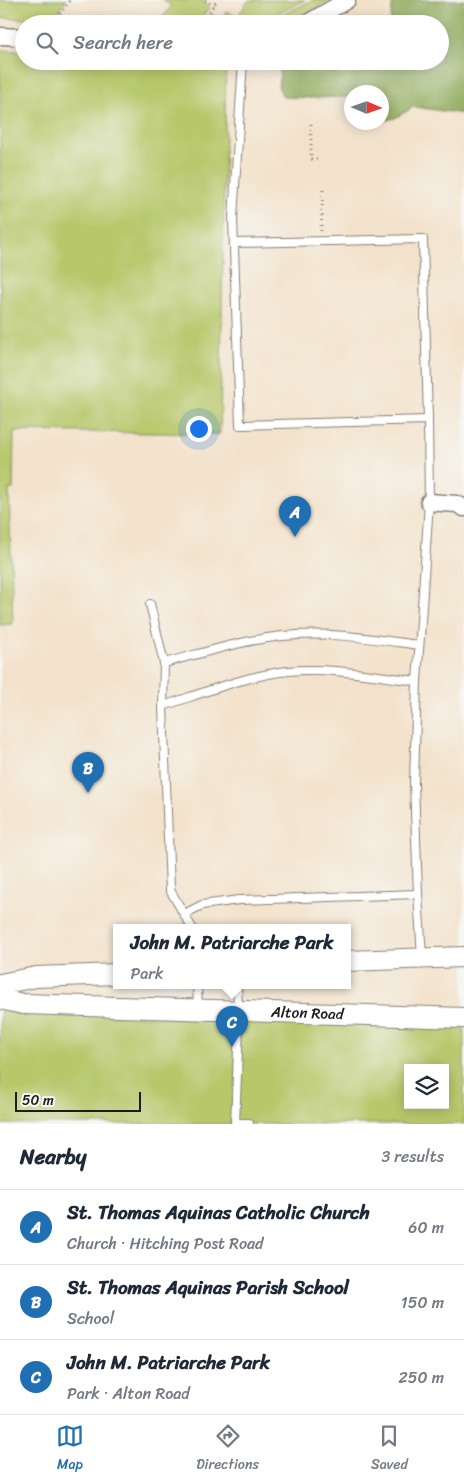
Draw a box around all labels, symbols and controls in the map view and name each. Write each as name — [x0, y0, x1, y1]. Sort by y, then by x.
search box — [15, 15, 449, 70]
text: Search here — [73, 26, 173, 59]
icon: search — [33, 29, 61, 57]
north arrow — [344, 85, 389, 130]
your location — [186, 416, 212, 442]
pin: A — [279, 496, 311, 537]
pin: B — [72, 752, 104, 793]
popup — [113, 924, 351, 989]
text: John M. Patriarche Park — [131, 926, 333, 959]
text: Park — [131, 959, 163, 988]
street label: Alton Road — [270, 999, 345, 1027]
pin: C — [216, 1006, 248, 1047]
map controls — [404, 1064, 449, 1109]
button: layers — [404, 1064, 449, 1109]
text: 50 m — [22, 1088, 54, 1113]
scale bar — [15, 1089, 141, 1112]
text: Nearby — [20, 1138, 86, 1176]
text: 3 results — [381, 1142, 444, 1171]
text: St. Thomas Aquinas Catholic Church — [67, 1196, 370, 1229]
text: A — [31, 1213, 41, 1242]
text: 60 m — [408, 1213, 444, 1242]
text: Church · Hitching Post Road — [67, 1229, 264, 1258]
text: St. Thomas Aquinas Parish School — [67, 1271, 349, 1304]
text: B — [31, 1288, 41, 1317]
text: 150 m — [401, 1288, 444, 1317]
text: School — [67, 1304, 114, 1333]
text: John M. Patriarche Park — [67, 1346, 270, 1379]
text: C — [31, 1363, 41, 1392]
text: 250 m — [398, 1363, 444, 1392]
text: Park · Alton Road — [67, 1379, 190, 1408]
tab: Map — [56, 1422, 84, 1477]
tab: Directions — [196, 1422, 259, 1477]
tab: Saved — [371, 1422, 408, 1477]

